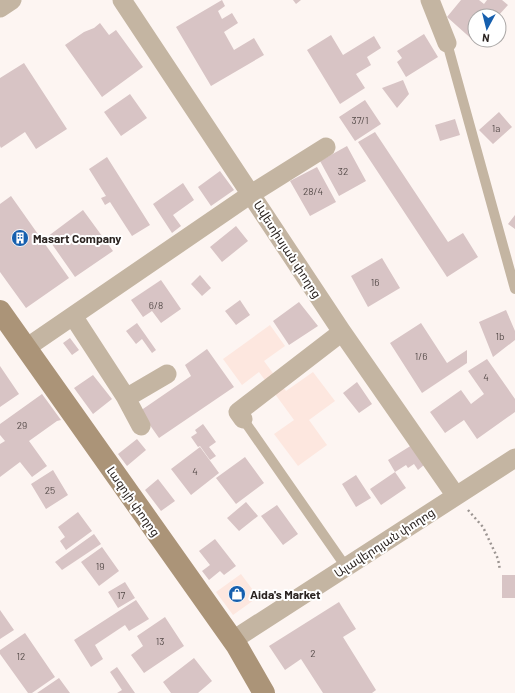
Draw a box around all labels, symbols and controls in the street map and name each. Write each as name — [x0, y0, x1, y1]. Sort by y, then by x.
north arrow — [467, 8, 507, 48]
text: N — [481, 32, 490, 45]
house number: 37/1 — [352, 114, 368, 126]
house number: 1a — [492, 122, 500, 134]
house number: 32 — [338, 165, 348, 177]
house number: 28/4 — [303, 185, 323, 197]
street label: Ավետիսյան փողոց — [250, 198, 325, 301]
building icon: Masart Company — [10, 228, 30, 248]
place label: Masart Company — [33, 231, 121, 245]
house number: 16 — [371, 276, 379, 288]
house number: 6/8 — [149, 299, 163, 311]
house number: 1b — [496, 330, 504, 342]
house number: 1/6 — [415, 350, 427, 362]
house number: 4 — [483, 371, 489, 383]
house number: 29 — [17, 419, 27, 431]
street label: Լազոյի փողոց — [104, 463, 163, 539]
house number: 4 — [192, 465, 198, 477]
house number: 25 — [45, 484, 55, 496]
street label: Ալավերդյան փողոց — [331, 504, 437, 581]
house number: 19 — [96, 560, 104, 572]
shop icon: Aida's Market — [227, 584, 247, 604]
place label: Aida's Market — [250, 587, 321, 601]
house number: 17 — [117, 589, 125, 601]
house number: 13 — [156, 635, 164, 647]
house number: 2 — [310, 647, 316, 659]
house number: 12 — [17, 650, 25, 662]

